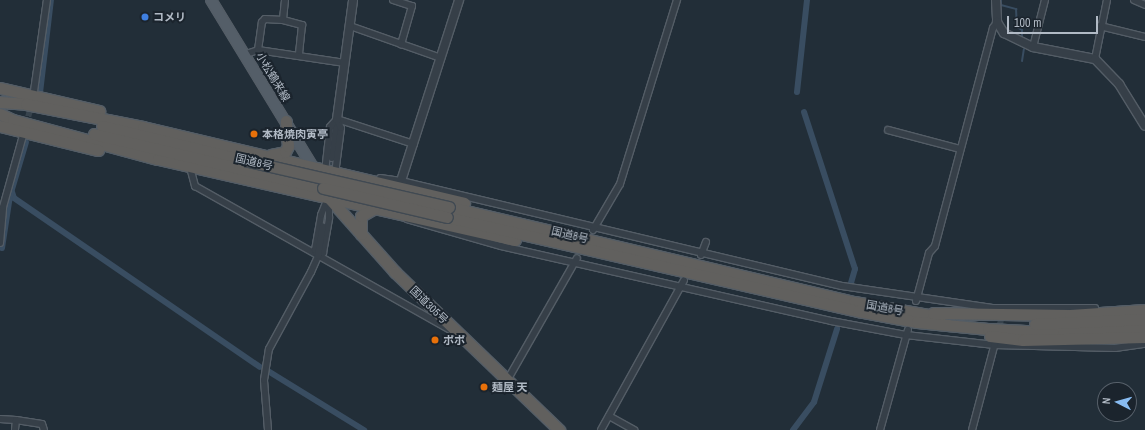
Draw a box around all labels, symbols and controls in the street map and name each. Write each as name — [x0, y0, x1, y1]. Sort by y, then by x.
scale bar — [1009, 8, 1100, 34]
place label: コメリ — [153, 10, 186, 24]
marker: コメリ — [140, 12, 150, 22]
text: 100 m — [1014, 15, 1041, 31]
street label: 小松鶴来線 — [253, 50, 293, 104]
place label: 本格焼肉寅亭 — [262, 127, 328, 141]
marker: 本格焼肉寅亭 — [249, 129, 259, 139]
street label: 国道8号 — [234, 151, 274, 173]
street label: 国道8号 — [550, 224, 590, 246]
street label: 国道305号 — [407, 284, 451, 326]
street label: 国道8号 — [865, 298, 905, 318]
place label: ポポ — [443, 333, 465, 347]
marker: ポポ — [430, 335, 440, 345]
place label: 麺屋 天 — [492, 380, 528, 394]
marker: 麺屋 天 — [479, 382, 489, 392]
north arrow — [1097, 382, 1137, 422]
text: N — [1099, 397, 1113, 405]

